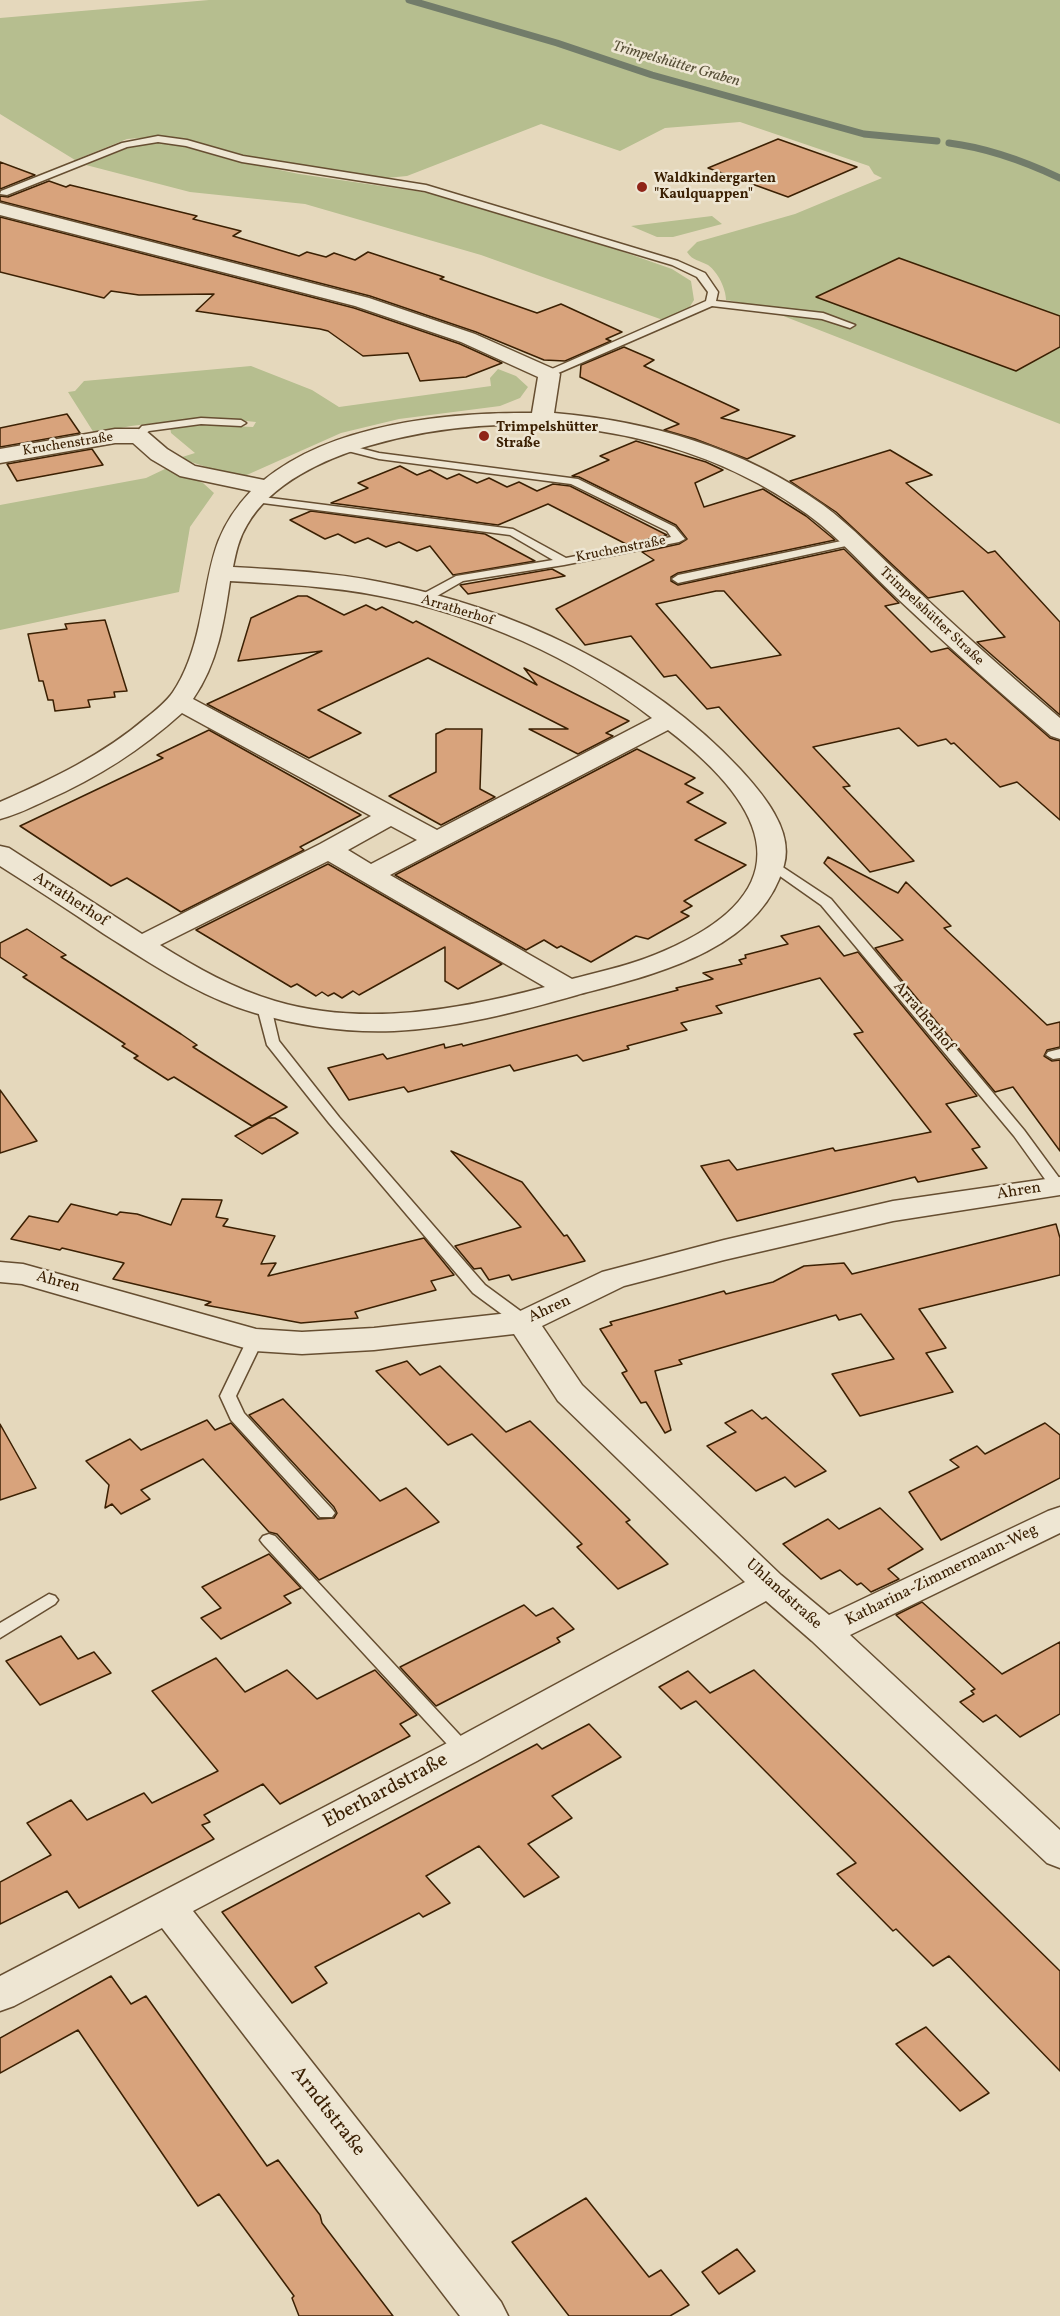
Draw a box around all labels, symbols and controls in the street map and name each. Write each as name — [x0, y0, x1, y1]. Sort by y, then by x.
water label: Trimpelshütter Graben — [610, 38, 742, 92]
place label: Waldkindergarten "Kaulquappen" — [654, 171, 776, 204]
marker: Waldkindergarten "Kaulquappen" — [635, 180, 649, 194]
place label: Trimpelshütter Straße — [496, 420, 598, 452]
marker: Trimpelshütter Straße — [477, 429, 491, 443]
street label: Kruchenstraße — [22, 430, 114, 460]
street label: Kruchenstraße — [575, 533, 667, 567]
street label: Trimpelshütter Straße — [875, 564, 987, 670]
street label: Arratherhof — [419, 592, 495, 630]
street label: Arratherhof — [29, 869, 111, 931]
street label: Arratherhof — [888, 978, 958, 1056]
street label: Ahren — [995, 1179, 1043, 1205]
street label: Ahren — [34, 1268, 82, 1298]
street label: Ahren — [526, 1292, 574, 1328]
street label: Katharina-Zimmermann-Weg — [843, 1521, 1041, 1631]
street label: Uhlandstraße — [741, 1556, 825, 1634]
street label: Eberhardstraße — [320, 1749, 452, 1835]
street label: Arndtstraße — [284, 2062, 370, 2162]

